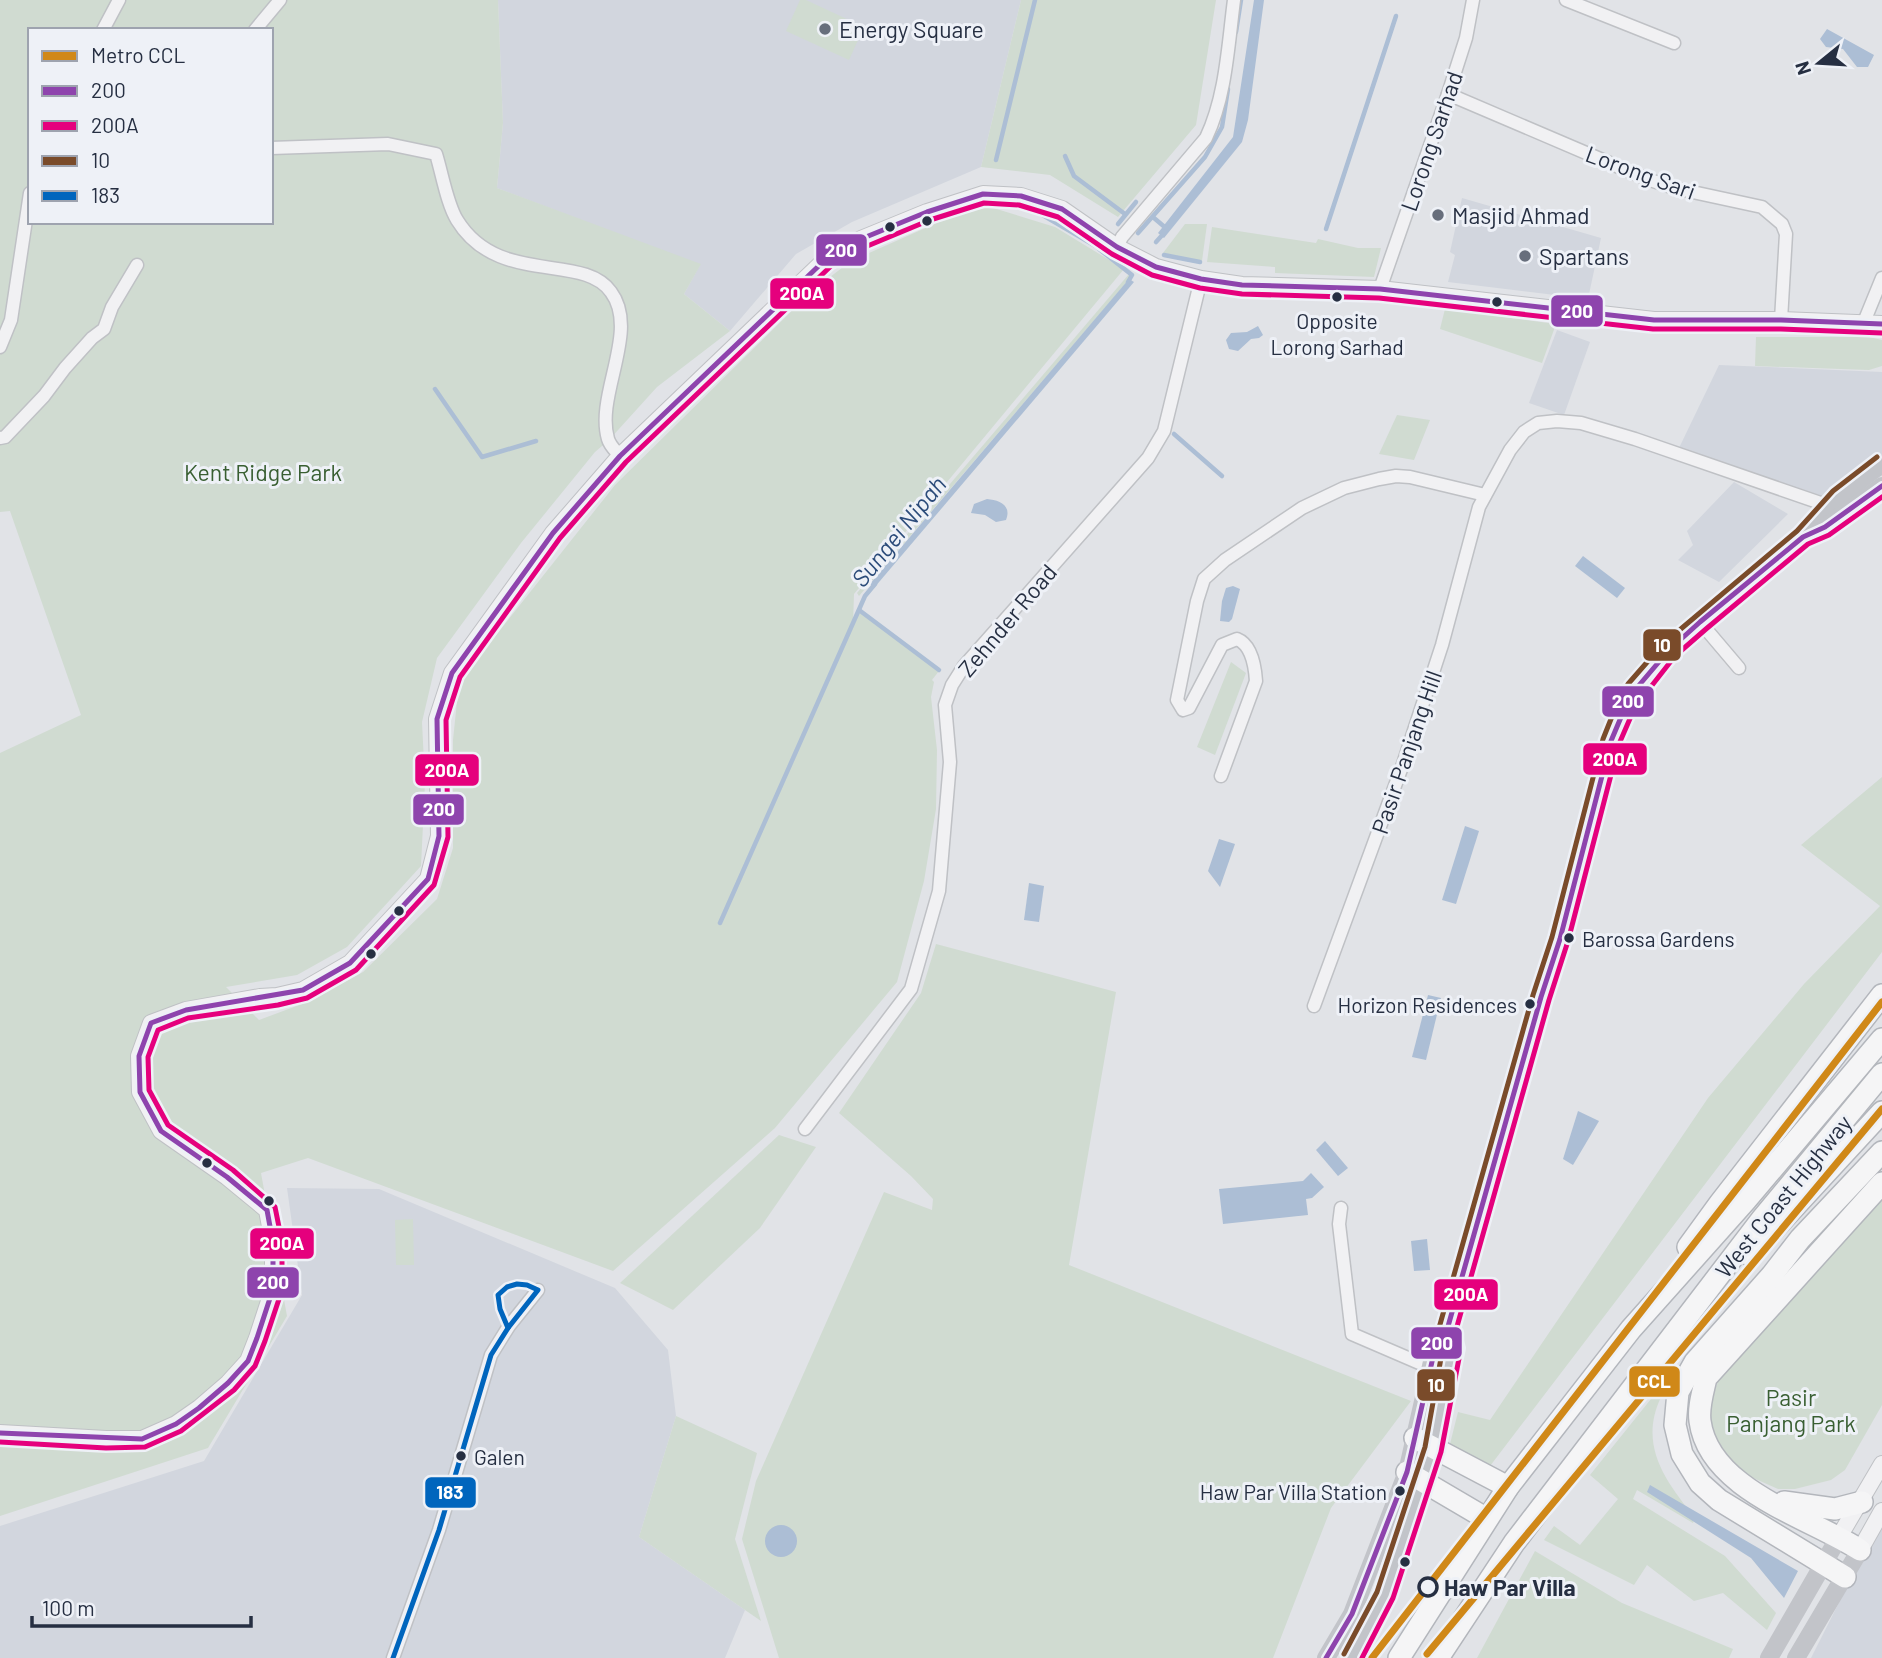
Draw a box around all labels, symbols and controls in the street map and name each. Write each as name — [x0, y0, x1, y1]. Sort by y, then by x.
place label: Energy Square — [839, 15, 984, 43]
marker: Energy Square — [817, 21, 833, 37]
legend — [28, 28, 273, 224]
north arrow — [1784, 28, 1854, 98]
text: Metro CCL — [91, 42, 185, 67]
text: N — [1789, 59, 1815, 78]
street label: Lorong Sarhad — [1394, 67, 1468, 215]
text: 200 — [91, 77, 126, 102]
text: 200A — [91, 112, 139, 137]
street label: Lorong Sari — [1582, 139, 1700, 205]
text: 10 — [91, 147, 110, 172]
text: 183 — [91, 182, 120, 207]
place label: Masjid Ahmad — [1452, 201, 1590, 229]
marker: Masjid Ahmad — [1430, 207, 1446, 223]
unlabelled marker — [920, 214, 934, 228]
unlabelled marker — [883, 220, 897, 234]
line badge: 200 — [815, 233, 868, 267]
text: 200 — [825, 238, 857, 261]
place label: Spartans — [1539, 242, 1629, 270]
marker: Spartans — [1517, 248, 1533, 264]
line badge: 200A — [769, 277, 835, 310]
text: 200A — [779, 281, 825, 304]
marker: Opposite Lorong Sarhad — [1330, 290, 1344, 304]
line badge: 200 — [1550, 294, 1604, 328]
unlabelled marker — [1490, 295, 1504, 309]
text: 200 — [1561, 299, 1593, 322]
place label: Opposite Lorong Sarhad — [1270, 308, 1404, 359]
park label: Kent Ridge Park — [184, 458, 342, 486]
water label: Sungei Nipah — [845, 470, 951, 592]
street label: Zehnder Road — [952, 558, 1062, 682]
line badge: 10 — [1642, 628, 1682, 662]
text: 10 — [1653, 633, 1671, 656]
street label: Pasir Panjang Hill — [1365, 667, 1447, 837]
line badge: 200 — [1601, 685, 1655, 718]
text: 200 — [1612, 689, 1644, 712]
line badge: 200A — [1582, 742, 1648, 776]
text: 200A — [1592, 747, 1638, 770]
line badge: 200A — [414, 753, 480, 787]
text: 200A — [424, 758, 470, 781]
line badge: 200 — [412, 793, 465, 826]
text: 200 — [423, 797, 455, 820]
unlabelled marker — [392, 904, 406, 918]
place label: Barossa Gardens — [1582, 926, 1735, 951]
marker: Barossa Gardens — [1562, 931, 1576, 945]
unlabelled marker — [364, 947, 378, 961]
place label: Horizon Residences — [1337, 992, 1517, 1017]
marker: Horizon Residences — [1523, 997, 1537, 1011]
street label: West Coast Highway — [1709, 1109, 1857, 1283]
unlabelled marker — [200, 1156, 214, 1170]
unlabelled marker — [262, 1194, 276, 1208]
line badge: 200A — [249, 1227, 315, 1260]
text: 200A — [259, 1231, 305, 1254]
line badge: 200 — [246, 1266, 300, 1299]
text: 200 — [257, 1270, 289, 1293]
line badge: 200A — [1433, 1278, 1499, 1311]
text: 200A — [1443, 1282, 1489, 1305]
line badge: 200 — [1410, 1326, 1463, 1360]
text: 200 — [1421, 1331, 1453, 1354]
line badge: CCL — [1628, 1365, 1681, 1398]
line badge: 10 — [1416, 1368, 1456, 1402]
text: CCL — [1637, 1369, 1671, 1392]
text: 10 — [1427, 1373, 1445, 1396]
park label: Pasir Panjang Park — [1726, 1383, 1856, 1437]
place label: Galen — [474, 1444, 525, 1469]
marker: Galen — [454, 1449, 468, 1463]
line badge: 183 — [424, 1476, 477, 1509]
place label: Haw Par Villa Station — [1200, 1479, 1387, 1504]
text: 183 — [436, 1480, 464, 1503]
marker: Haw Par Villa Station — [1393, 1484, 1407, 1498]
unlabelled marker — [1398, 1555, 1412, 1569]
place label: Haw Par Villa — [1444, 1573, 1576, 1601]
marker: Haw Par Villa — [1418, 1577, 1438, 1597]
scale bar — [32, 1584, 250, 1628]
text: 100 m — [42, 1595, 95, 1620]

